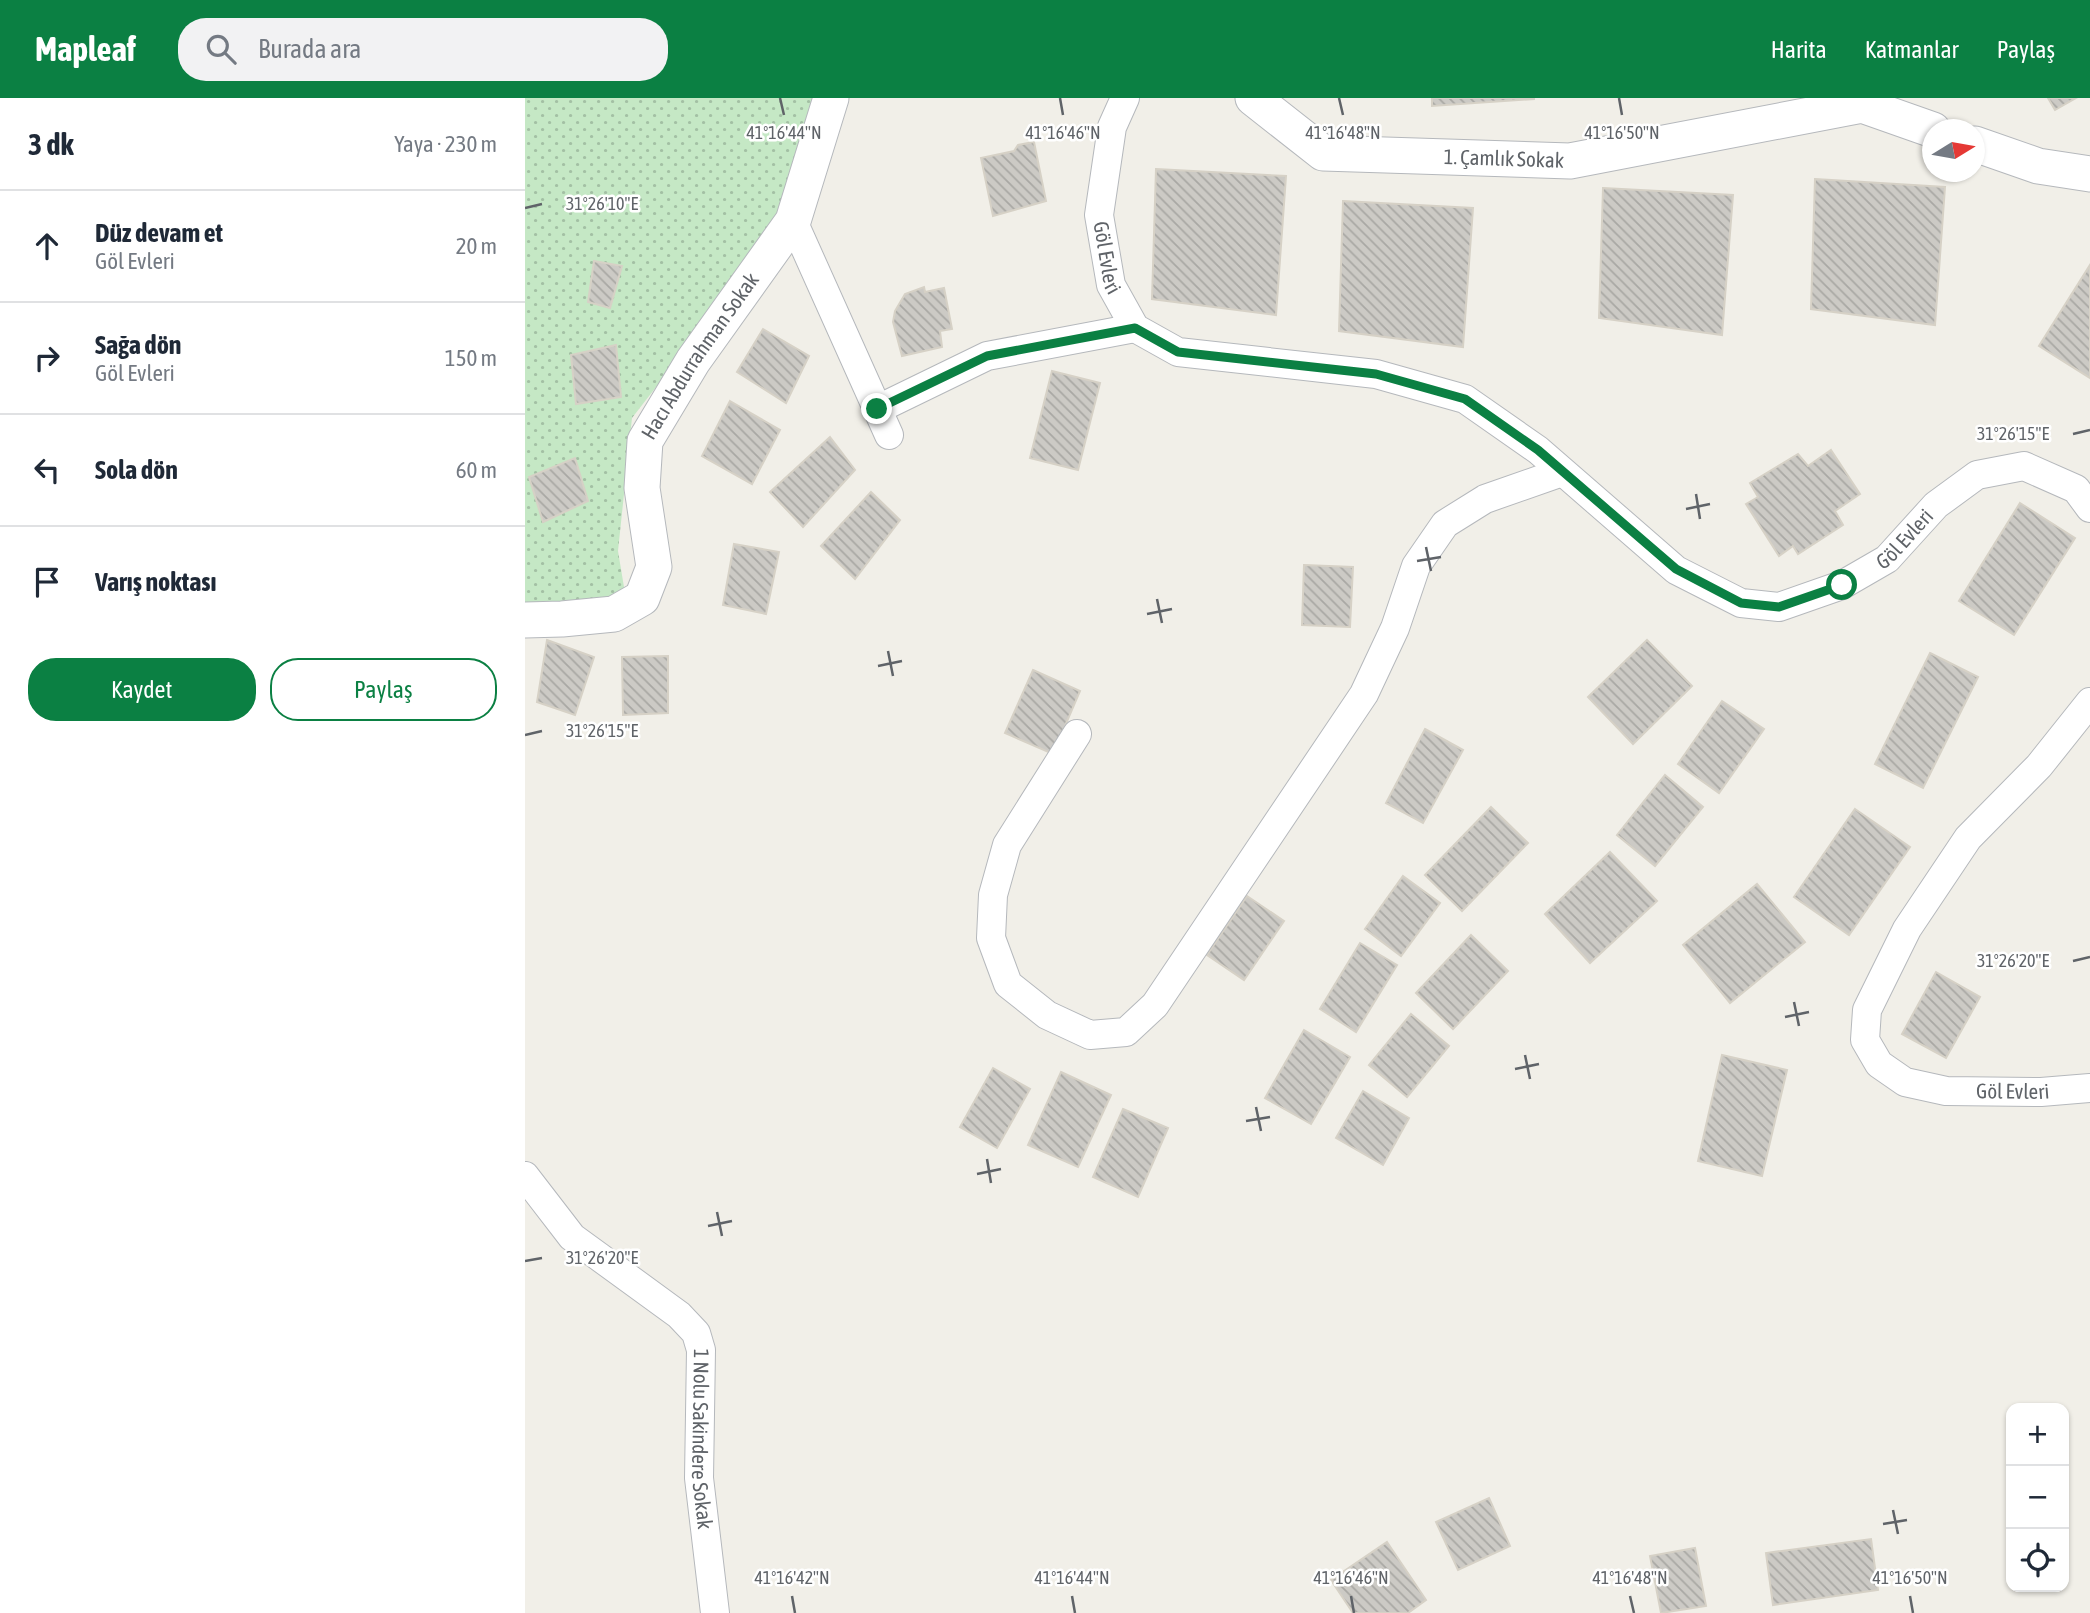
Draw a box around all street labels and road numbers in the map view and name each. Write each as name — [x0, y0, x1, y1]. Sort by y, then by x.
street label: 1. Çamlık Sokak — [1443, 144, 1564, 172]
street label: Göl Evleri — [1089, 219, 1127, 298]
street label: Hacı Abdurrahman Sokak — [636, 268, 763, 443]
street label: Göl Evleri — [1872, 504, 1937, 574]
street label: Göl Evleri — [1976, 1078, 2050, 1103]
street label: 1 Nolu Sakindere Sokak — [688, 1348, 718, 1531]

